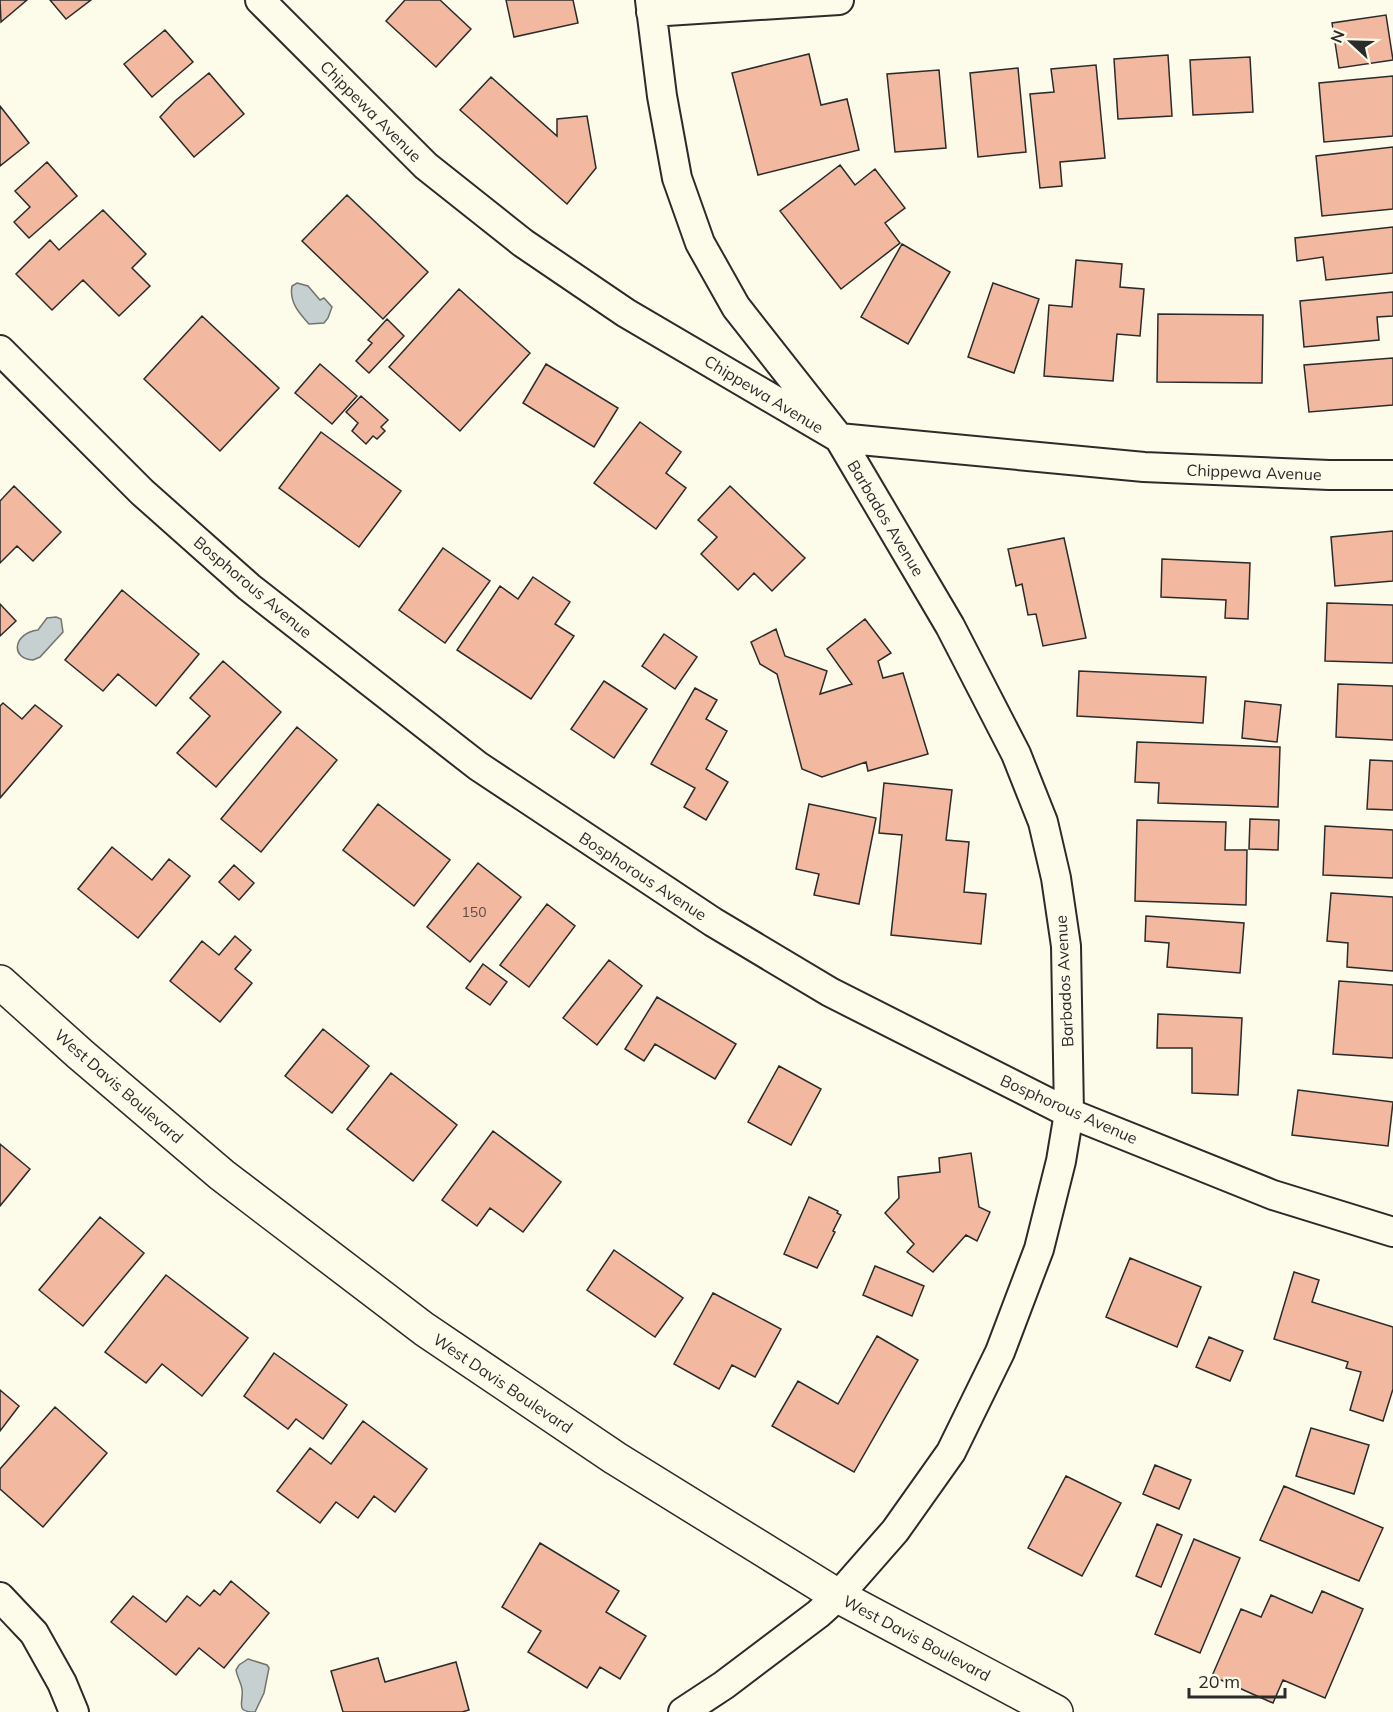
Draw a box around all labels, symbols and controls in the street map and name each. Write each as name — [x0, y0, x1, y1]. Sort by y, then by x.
north arrow — [1321, 12, 1381, 72]
text: N — [1326, 27, 1349, 46]
street label: Chippewa Avenue — [316, 56, 426, 166]
street label: Chippewa Avenue — [701, 351, 827, 437]
street label: Barbados Avenue — [843, 456, 929, 580]
street label: Chippewa Avenue — [1186, 460, 1322, 484]
street label: Bosphorous Avenue — [190, 532, 316, 642]
street label: Bosphorous Avenue — [575, 827, 711, 925]
house number: 150 — [461, 903, 487, 921]
street label: Barbados Avenue — [1051, 915, 1077, 1047]
street label: West Davis Boulevard — [51, 1025, 187, 1147]
street label: Bosphorous Avenue — [997, 1070, 1141, 1148]
street label: West Davis Boulevard — [429, 1329, 577, 1437]
street label: West Davis Boulevard — [840, 1591, 994, 1685]
scale bar — [1189, 1661, 1285, 1699]
text: 20 m — [1198, 1670, 1240, 1693]

